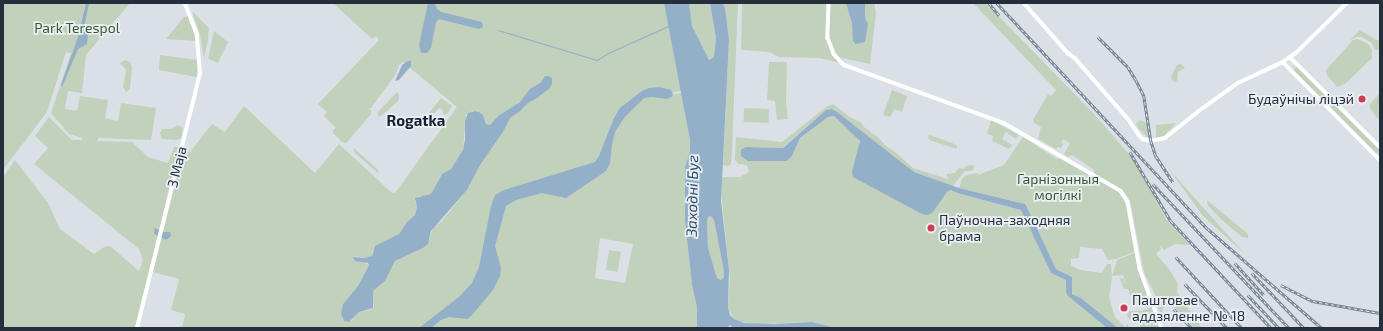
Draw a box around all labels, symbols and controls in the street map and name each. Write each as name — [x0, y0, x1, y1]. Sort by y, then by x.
park label: Park Terespol — [34, 20, 120, 36]
place label: Будаўнічы ліцэй — [1248, 91, 1354, 107]
marker: Будаўнічы ліцэй — [1357, 94, 1367, 104]
district label: Rogatka — [387, 112, 445, 130]
street label: 3 Maja — [164, 145, 190, 189]
water label: Заходні Буг — [682, 155, 702, 237]
park label: Гарнізонныя могілкі — [1017, 171, 1099, 204]
place label: Паўночна-заходняя брама — [939, 212, 1070, 244]
marker: Паўночна-заходняя брама — [926, 223, 936, 233]
place label: Паштовае аддзяленне № 18 — [1132, 292, 1245, 324]
marker: Паштовае аддзяленне № 18 — [1119, 303, 1129, 313]

